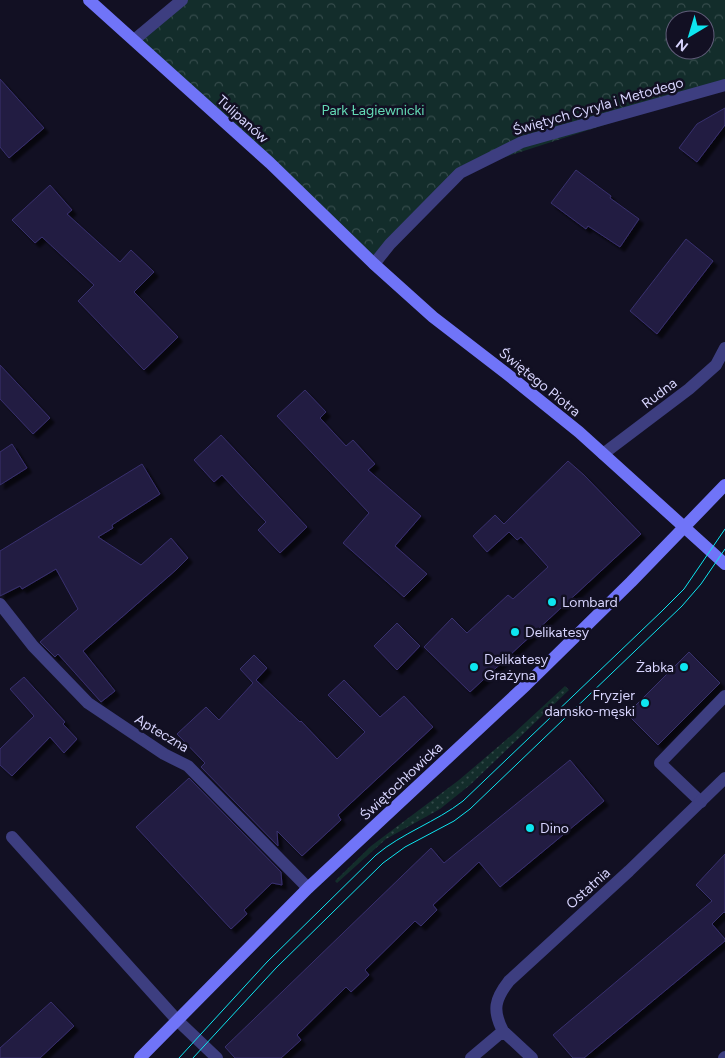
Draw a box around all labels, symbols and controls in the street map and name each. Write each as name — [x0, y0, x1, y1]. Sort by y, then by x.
north arrow — [665, 10, 715, 60]
text: N — [673, 35, 692, 55]
street label: Świętych Cyryla i Metodego — [511, 74, 685, 139]
street label: Tulipanów — [213, 92, 272, 147]
park label: Park Łagiewnicki — [321, 102, 425, 119]
street label: Świętego Piotra — [496, 344, 584, 420]
street label: Rudna — [638, 375, 680, 412]
place label: Lombard — [562, 594, 618, 611]
marker: Lombard — [546, 596, 558, 608]
place label: Delikatesy — [525, 624, 590, 641]
marker: Delikatesy — [509, 626, 521, 638]
place label: Delikatesy Grażyna — [484, 651, 549, 684]
place label: Żabka — [636, 659, 674, 676]
marker: Delikatesy Grażyna — [468, 661, 480, 673]
marker: Żabka — [678, 661, 690, 673]
place label: Fryzjer damsko-męski — [544, 687, 635, 720]
marker: Fryzjer damsko-męski — [639, 697, 651, 709]
street label: Apteczna — [132, 711, 192, 756]
street label: Świętochłowicka — [357, 739, 446, 824]
place label: Dino — [540, 820, 569, 837]
marker: Dino — [524, 822, 536, 834]
street label: Ostatnia — [563, 864, 614, 913]

